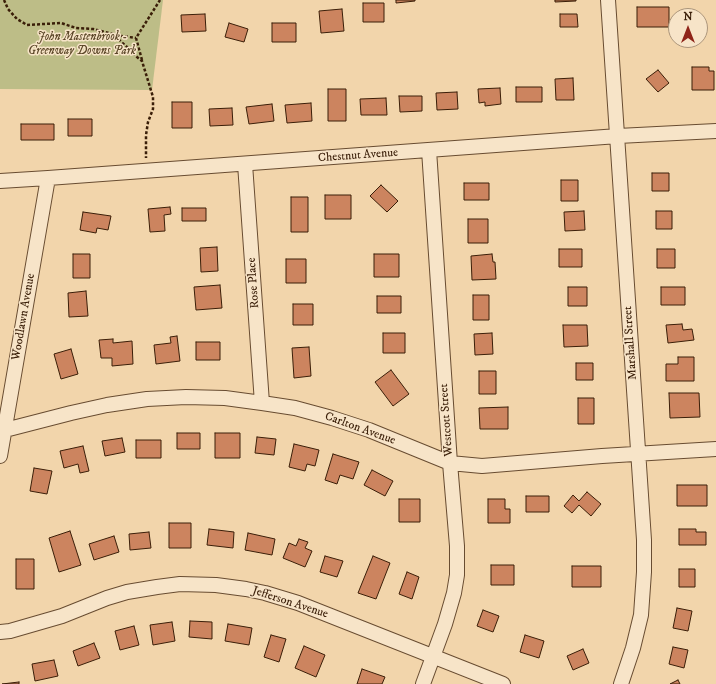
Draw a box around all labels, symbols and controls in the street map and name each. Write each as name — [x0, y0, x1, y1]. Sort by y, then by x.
north arrow — [668, 8, 708, 48]
text: N — [683, 10, 693, 24]
park label: John Mastenbrook - Greenway Downs Park — [28, 31, 136, 59]
street label: Chestnut Avenue — [318, 146, 398, 166]
street label: Rose Place — [245, 257, 263, 309]
street label: Woodlawn Avenue — [9, 273, 39, 361]
street label: Marshall Street — [621, 306, 641, 380]
street label: Westcott Street — [437, 383, 457, 457]
street label: Carlton Avenue — [323, 410, 397, 448]
street label: Jefferson Avenue — [250, 584, 330, 622]

